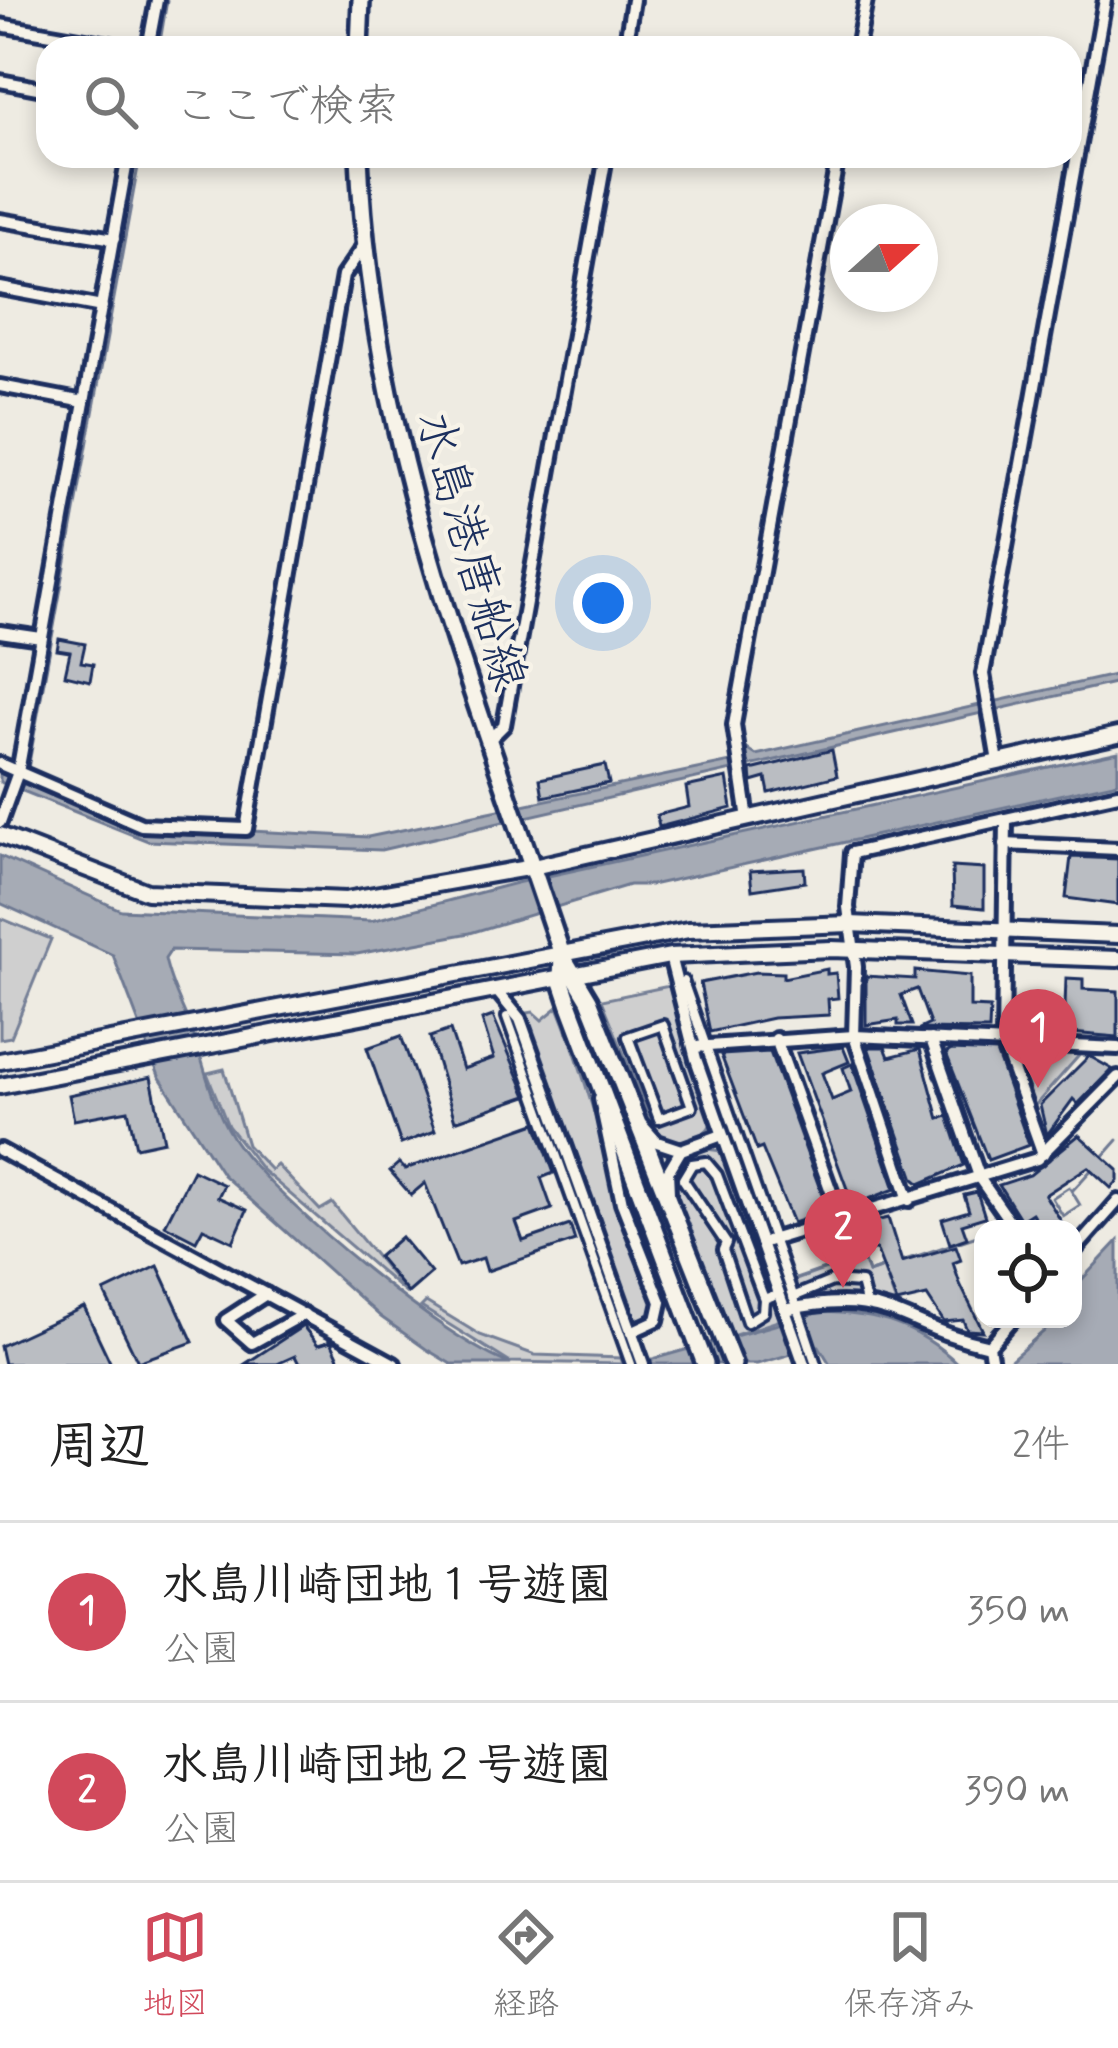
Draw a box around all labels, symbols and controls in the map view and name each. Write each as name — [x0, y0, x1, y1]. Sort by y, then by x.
search box — [36, 36, 1082, 168]
icon: search — [78, 69, 144, 135]
text: ここで検索 — [174, 78, 399, 137]
north arrow — [830, 204, 938, 312]
street label: 水島港唐船線 — [400, 404, 540, 698]
your location — [573, 573, 633, 633]
pin: 1 — [999, 989, 1077, 1088]
pin: 2 — [804, 1189, 882, 1288]
map controls — [974, 1220, 1082, 1328]
button: locate — [974, 1220, 1082, 1328]
text: 周辺 — [48, 1415, 150, 1481]
text: 2件 — [1012, 1421, 1070, 1472]
text: 水島川崎団地１号遊園 — [162, 1557, 612, 1616]
text: 1 — [78, 1586, 96, 1637]
text: 350 m — [967, 1586, 1070, 1637]
text: 公園 — [162, 1625, 240, 1676]
text: 水島川崎団地２号遊園 — [162, 1737, 612, 1796]
text: 2 — [77, 1766, 97, 1817]
text: 390 m — [964, 1766, 1070, 1817]
text: 公園 — [162, 1805, 240, 1856]
tab: 地図 — [142, 1904, 208, 2027]
tab: 経路 — [493, 1904, 559, 2027]
tab: 保存済み — [844, 1904, 976, 2027]

